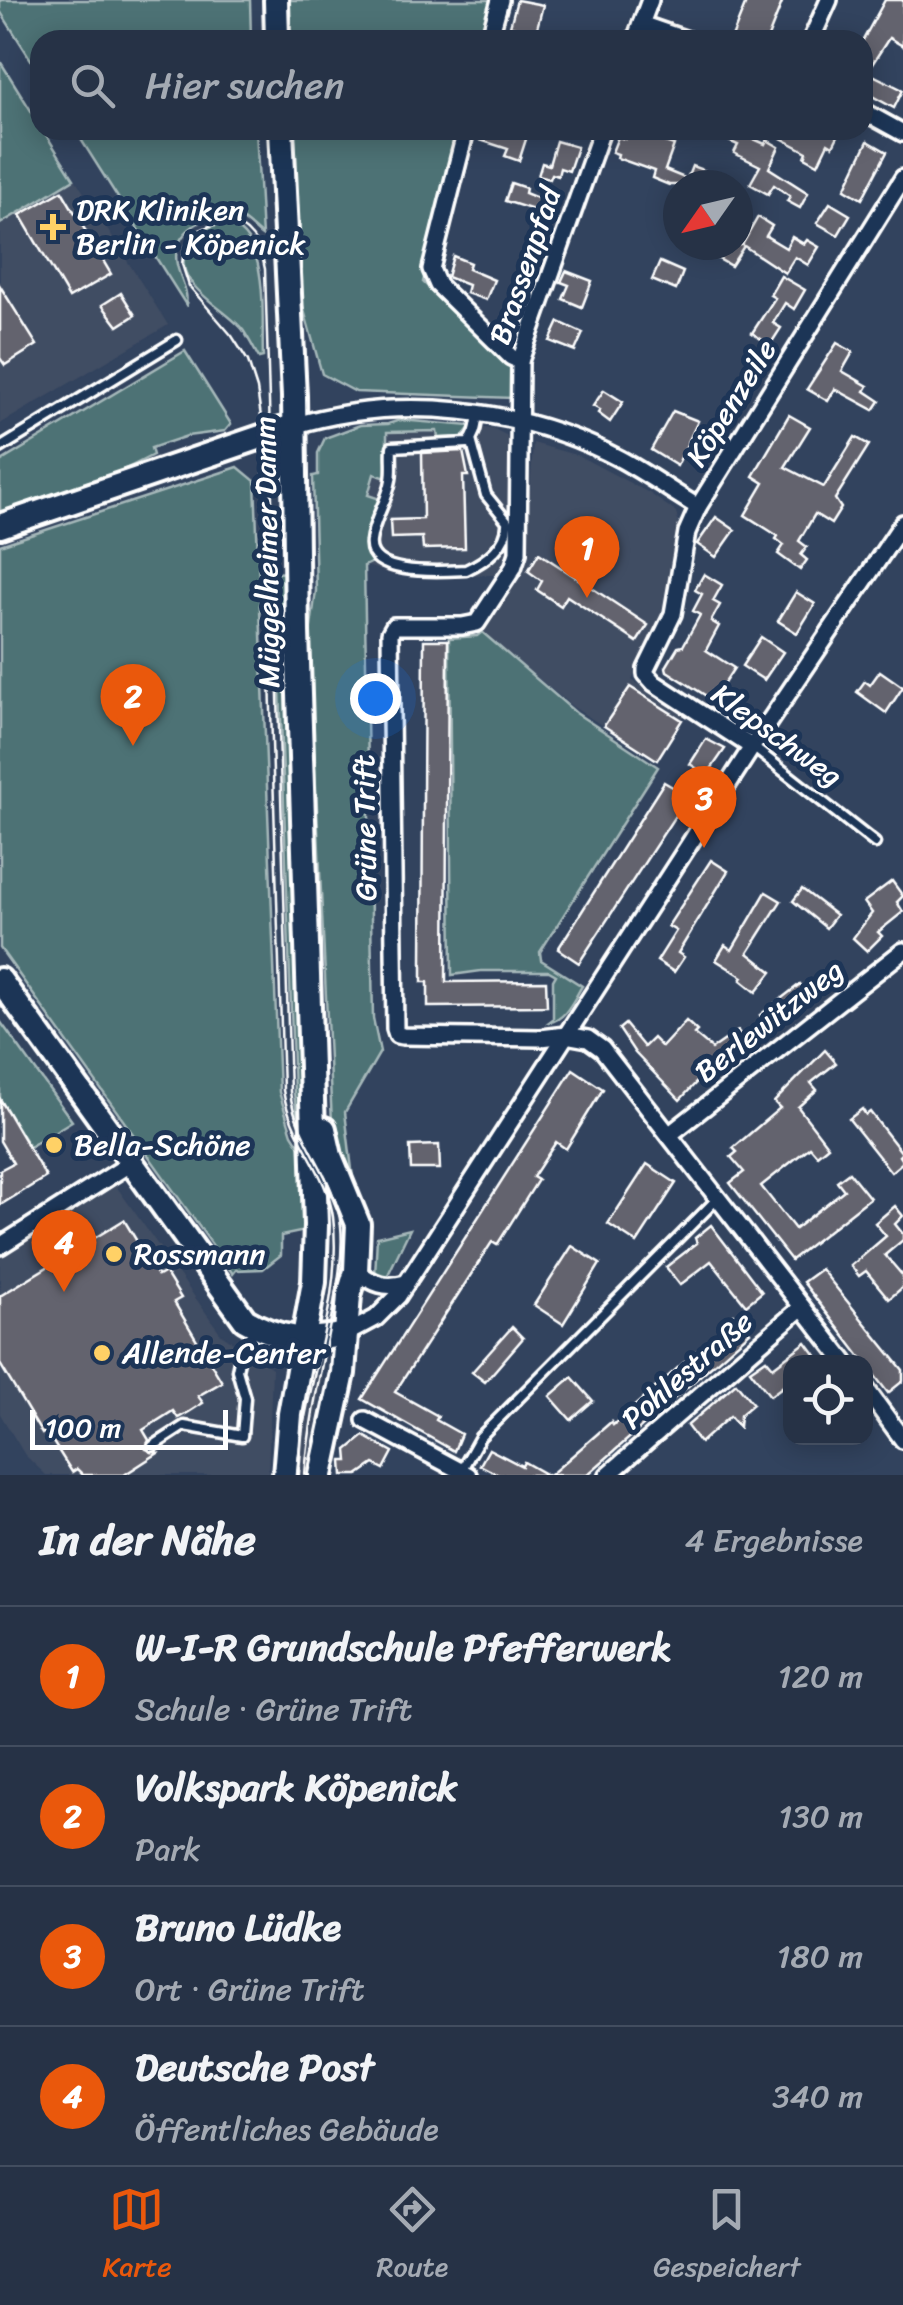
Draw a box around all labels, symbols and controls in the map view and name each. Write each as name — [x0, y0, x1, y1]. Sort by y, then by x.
search box — [30, 30, 873, 140]
text: Hier suchen — [145, 52, 344, 119]
icon: search — [65, 58, 120, 113]
north arrow — [663, 170, 753, 260]
street label: Brassenpfad — [473, 178, 578, 352]
place label: DRK Kliniken Berlin - Köpenick — [76, 183, 306, 271]
marker: DRK Kliniken Berlin - Köpenick — [40, 214, 66, 240]
street label: Köpenzeile — [670, 328, 792, 478]
street label: Müggelheimer Damm — [238, 416, 296, 688]
pin: 1 — [554, 516, 620, 598]
pin: 2 — [100, 664, 166, 746]
street label: Klepschweg — [700, 668, 854, 802]
your location — [350, 673, 401, 724]
street label: Grüne Trift — [337, 754, 393, 902]
pin: 3 — [672, 766, 736, 848]
street label: Berlewitzweg — [682, 945, 856, 1097]
place label: Bella-Schöne — [74, 1118, 251, 1172]
marker: Bella-Schöne — [43, 1134, 65, 1156]
pin: 4 — [32, 1210, 96, 1292]
place label: Rossmann — [134, 1227, 266, 1281]
marker: Rossmann — [103, 1243, 125, 1265]
street label: Pohlestraße — [608, 1296, 766, 1444]
place label: Allende-Center — [121, 1326, 326, 1380]
marker: Allende-Center — [91, 1342, 113, 1364]
map controls — [783, 1355, 873, 1445]
button: locate — [783, 1355, 873, 1445]
text: 100 m — [45, 1403, 121, 1452]
scale bar — [30, 1405, 228, 1450]
text: In der Nähe — [40, 1503, 256, 1577]
text: 4 Ergebnisse — [685, 1512, 863, 1569]
text: W-I-R Grundschule Pfefferwerk — [135, 1614, 672, 1681]
text: 1 — [66, 1648, 79, 1705]
text: 120 m — [778, 1648, 863, 1705]
text: Schule · Grüne Trift — [135, 1681, 412, 1738]
text: Volkspark Köpenick — [135, 1754, 457, 1821]
text: 2 — [63, 1788, 82, 1845]
text: 130 m — [779, 1788, 863, 1845]
text: Park — [135, 1821, 201, 1878]
text: Bruno Lüdke — [135, 1894, 341, 1961]
text: 3 — [64, 1928, 81, 1985]
text: 180 m — [777, 1928, 863, 1985]
text: Ort · Grüne Trift — [135, 1961, 364, 2018]
text: Deutsche Post — [135, 2034, 374, 2101]
text: 4 — [62, 2068, 83, 2125]
text: 340 m — [772, 2068, 863, 2125]
text: Öffentliches Gebäude — [135, 2101, 439, 2158]
tab: Karte — [102, 2182, 172, 2291]
tab: Route — [376, 2182, 448, 2291]
tab: Gespeichert — [653, 2182, 801, 2291]

